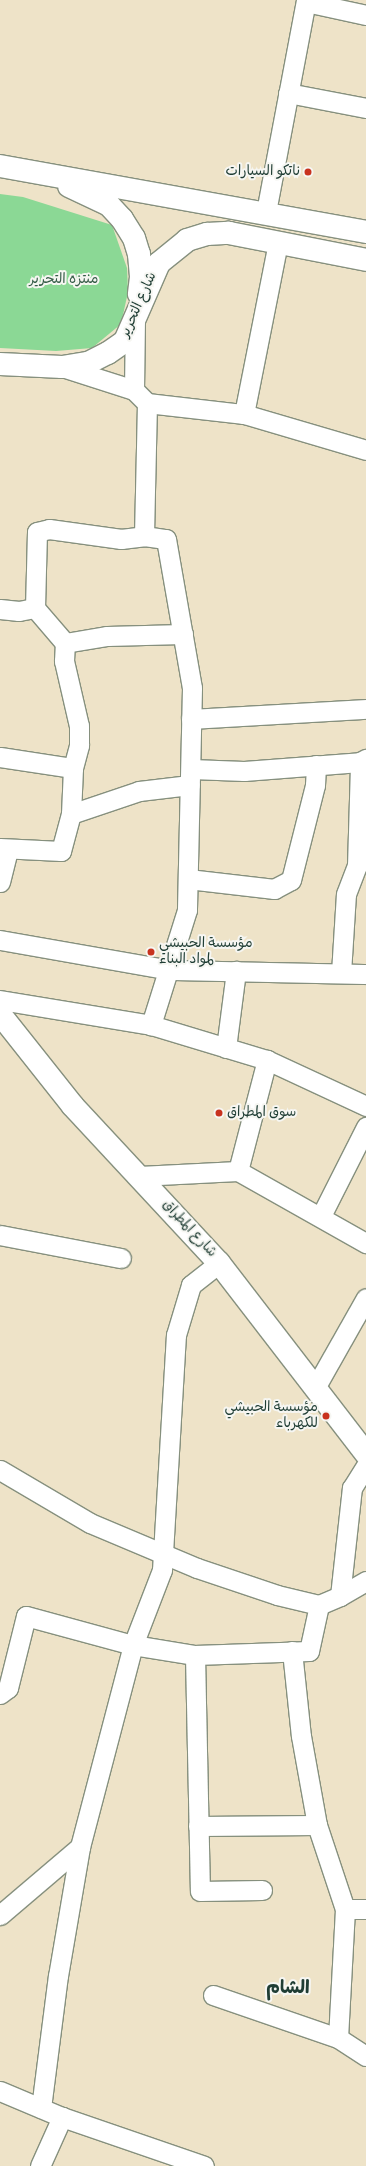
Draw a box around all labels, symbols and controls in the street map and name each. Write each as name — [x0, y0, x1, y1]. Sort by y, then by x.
place label: ناتكو السيارات — [225, 164, 300, 180]
marker: ناتكو السيارات — [303, 167, 313, 177]
street label: شارع التحرير — [117, 270, 161, 340]
park label: منتزه التحرير — [30, 272, 98, 288]
place label: مؤسسة الحبيشي لمواد البناء — [159, 936, 253, 968]
marker: مؤسسة الحبيشي لمواد البناء — [146, 947, 156, 957]
place label: سوق المطراق — [227, 1105, 296, 1121]
marker: سوق المطراق — [214, 1108, 224, 1118]
street label: شارع المطراق — [158, 1197, 220, 1261]
place label: مؤسسة الحبيشي للكهرباء — [224, 1400, 318, 1432]
marker: مؤسسة الحبيشي للكهرباء — [321, 1411, 331, 1421]
district label: الشام — [266, 1979, 310, 2001]

